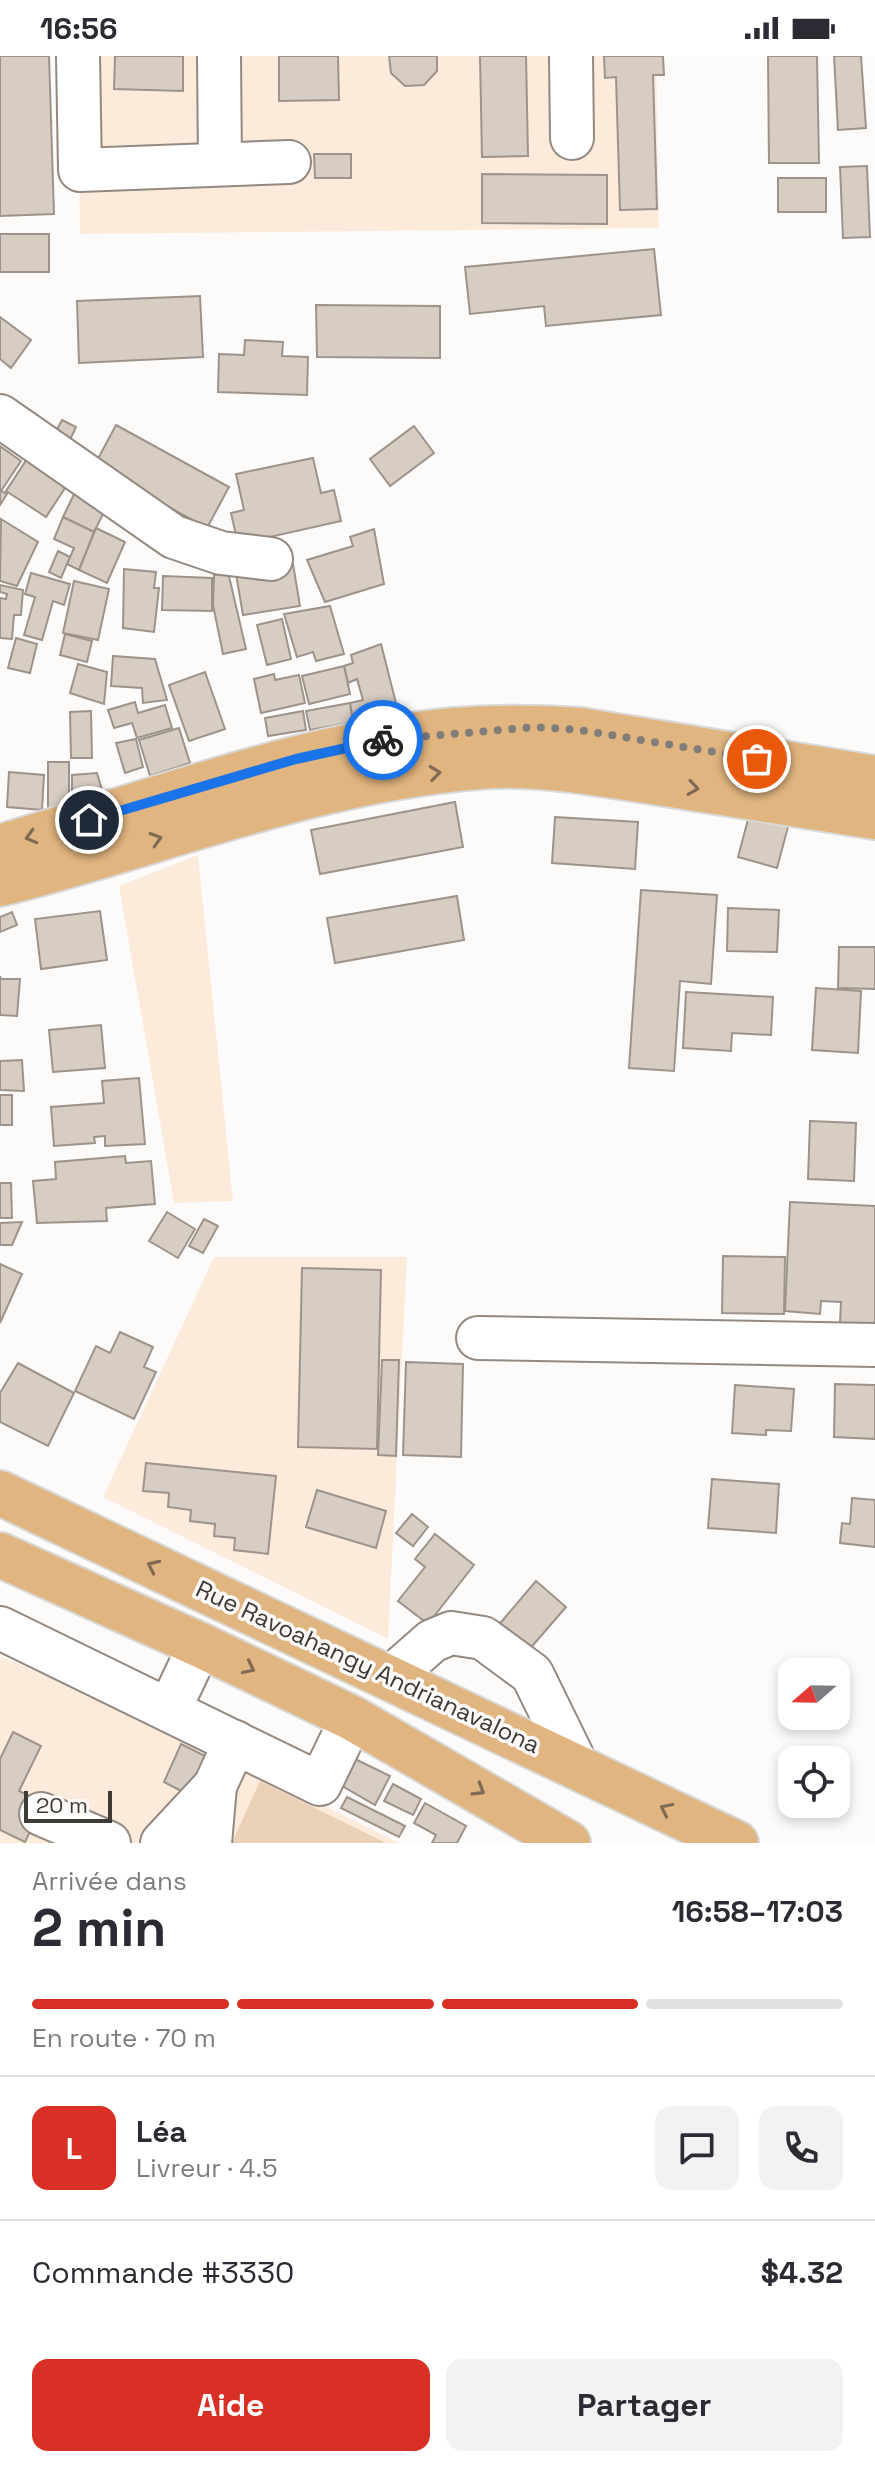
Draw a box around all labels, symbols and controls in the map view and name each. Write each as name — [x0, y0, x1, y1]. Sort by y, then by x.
text: 16:56 — [40, 9, 118, 48]
courier — [343, 700, 423, 780]
icon: bike — [361, 718, 405, 762]
pin — [723, 725, 791, 793]
icon: bag — [735, 737, 779, 781]
one-way arrow — [429, 764, 442, 781]
one-way arrow — [687, 779, 700, 796]
pin — [55, 786, 123, 854]
icon: home — [67, 798, 111, 842]
one-way arrow — [25, 828, 39, 844]
one-way arrow — [148, 832, 162, 848]
one-way arrow — [147, 1560, 161, 1576]
street label: Rue Ravoahangy Andrianavalona — [191, 1573, 545, 1760]
one-way arrow — [241, 1658, 256, 1674]
north arrow — [778, 1658, 850, 1730]
map controls — [778, 1658, 850, 1818]
button: locate — [778, 1746, 850, 1818]
one-way arrow — [470, 1781, 485, 1796]
scale bar — [24, 1787, 112, 1823]
text: 20 m — [36, 1791, 88, 1819]
one-way arrow — [660, 1803, 675, 1819]
text: Arrivée dans — [32, 1864, 187, 1898]
text: 16:58–17:03 — [672, 1892, 843, 1931]
text: 2 min — [32, 1895, 166, 1961]
text: En route · 70 m — [32, 2021, 216, 2055]
button: chat — [655, 2106, 739, 2190]
button: phone — [759, 2106, 843, 2190]
text: Léa — [136, 2112, 187, 2151]
text: L — [66, 2129, 82, 2168]
text: Livreur · 4.5 — [136, 2151, 278, 2185]
text: Commande #3330 — [32, 2253, 294, 2292]
text: $4.32 — [761, 2253, 843, 2292]
button: Aide — [32, 2359, 430, 2451]
button: Partager — [446, 2359, 843, 2451]

